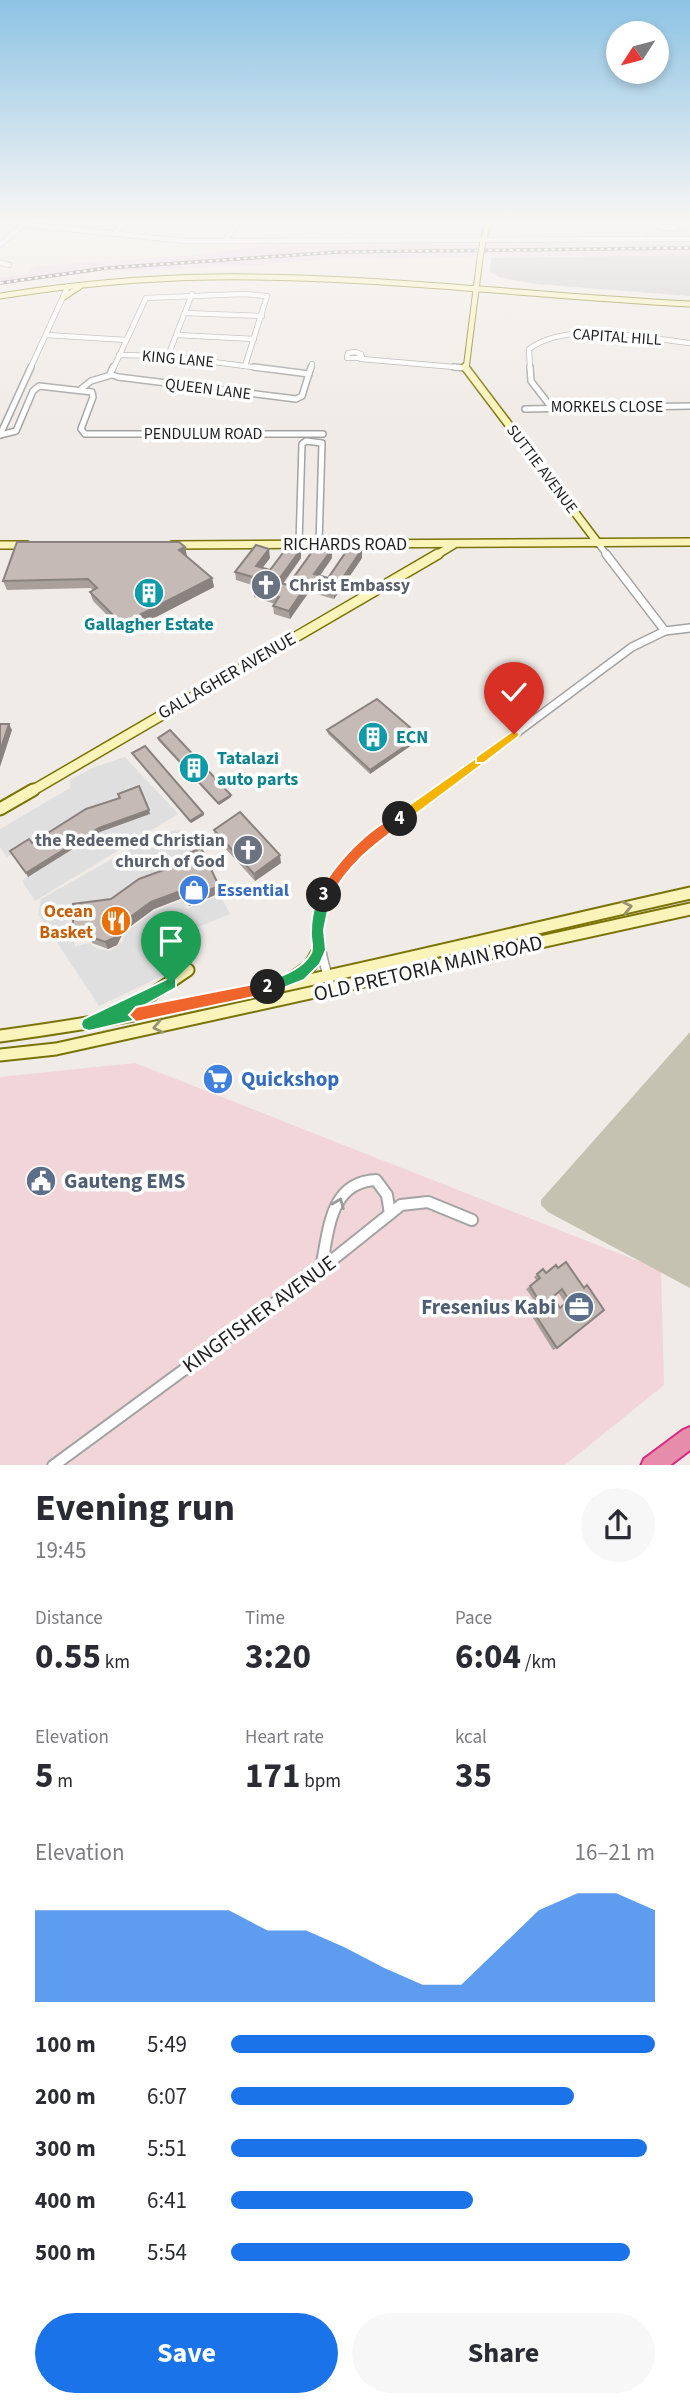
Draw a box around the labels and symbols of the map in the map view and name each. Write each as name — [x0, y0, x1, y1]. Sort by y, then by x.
north arrow — [606, 21, 668, 84]
street label: CAPITAL HILL — [572, 323, 662, 351]
street label: KING LANE — [141, 345, 215, 373]
street label: QUEEN LANE — [164, 373, 252, 405]
street label: MORKELS CLOSE — [551, 396, 663, 418]
street label: SUTTIE AVENUE — [501, 420, 583, 518]
street label: PENDULUM ROAD — [144, 423, 262, 445]
street label: RICHARDS ROAD — [283, 532, 407, 557]
church icon: Christ Embassy — [249, 568, 283, 602]
place label: Christ Embassy — [289, 573, 411, 598]
building icon: Gallagher Estate — [132, 576, 166, 610]
place label: Gallagher Estate — [84, 612, 214, 637]
street label: GALLAGHER AVENUE — [154, 626, 300, 726]
pin — [484, 662, 544, 734]
building icon: ECN — [356, 720, 390, 754]
place label: ECN — [396, 725, 428, 750]
place label: Tatalazi auto parts — [217, 746, 298, 792]
building icon: Tatalazi auto parts — [177, 751, 211, 785]
pin: 4 — [382, 802, 418, 836]
place label: the Redeemed Christian church of God — [35, 828, 225, 874]
church icon: the Redeemed Christian church of God — [231, 833, 265, 867]
shop icon: Essential — [177, 873, 211, 907]
place label: Essential — [217, 878, 289, 903]
pin: 3 — [306, 878, 342, 912]
place label: Ocean Basket — [39, 899, 93, 945]
one-way arrow — [621, 901, 633, 915]
restaurant icon: Ocean Basket — [99, 904, 133, 938]
pin — [141, 911, 201, 983]
street label: OLD PRETORIA MAIN ROAD — [311, 927, 545, 1009]
pin: 2 — [250, 970, 286, 1004]
one-way arrow — [152, 1019, 164, 1034]
supermarket icon: Quickshop — [201, 1062, 235, 1096]
place label: Quickshop — [241, 1064, 339, 1094]
public building icon: Gauteng EMS — [24, 1164, 58, 1198]
place label: Gauteng EMS — [64, 1166, 186, 1196]
one-way arrow — [330, 1198, 344, 1210]
street label: KINGFISHER AVENUE — [176, 1248, 342, 1380]
office icon: Fresenius Kabi — [562, 1290, 596, 1324]
place label: Fresenius Kabi — [421, 1292, 556, 1322]

